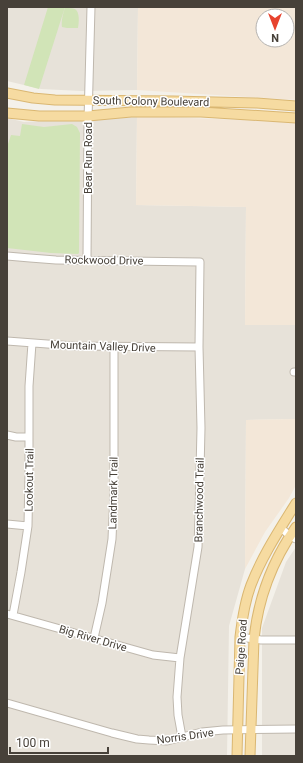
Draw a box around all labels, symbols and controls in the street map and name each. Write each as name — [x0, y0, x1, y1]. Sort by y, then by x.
north arrow — [255, 8, 295, 48]
text: N — [271, 31, 279, 44]
street label: South Colony Boulevard — [93, 94, 209, 109]
street label: Bear Run Road — [82, 122, 95, 194]
street label: Rockwood Drive — [64, 253, 144, 268]
street label: Mountain Valley Drive — [50, 338, 156, 355]
street label: Lookout Trail — [22, 448, 37, 512]
street label: Landmark Trail — [106, 457, 121, 529]
street label: Branchwood Trail — [192, 458, 207, 543]
street label: Paige Road — [233, 619, 250, 675]
street label: Big River Drive — [57, 623, 129, 654]
street label: Norris Drive — [156, 726, 215, 747]
scale bar — [10, 729, 108, 755]
text: 100 m — [16, 736, 50, 750]

